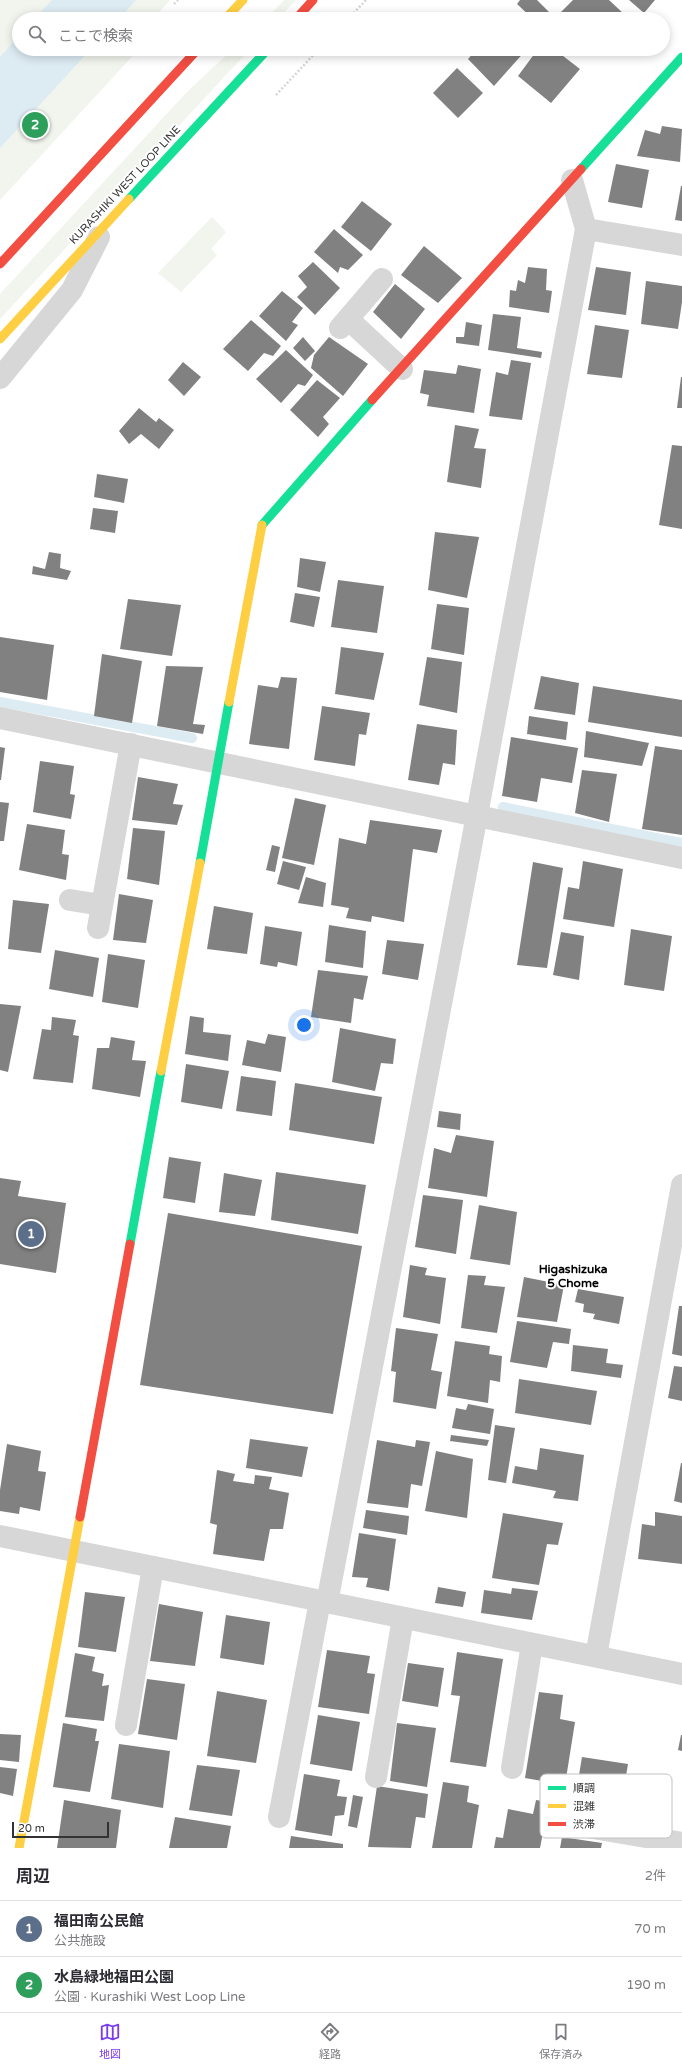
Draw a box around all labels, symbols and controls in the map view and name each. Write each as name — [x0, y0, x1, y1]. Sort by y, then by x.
search box — [12, 12, 670, 56]
icon: search — [26, 23, 48, 45]
text: ここで検索 — [58, 27, 133, 45]
pin: 2 — [22, 110, 48, 140]
street label: KURASHIKI WEST LOOP LINE — [67, 123, 183, 247]
your location — [294, 1015, 314, 1035]
pin: 1 — [18, 1219, 44, 1249]
district label: Higashizuka 5 Chome — [539, 1262, 608, 1290]
legend — [540, 1774, 672, 1838]
text: 順調 — [573, 1782, 595, 1795]
text: 混雑 — [573, 1800, 595, 1813]
text: 渋滞 — [573, 1818, 595, 1831]
scale bar — [12, 1820, 109, 1839]
text: 20 m — [18, 1822, 45, 1835]
text: 周辺 — [16, 1866, 50, 1887]
text: 2件 — [645, 1868, 666, 1884]
text: 福田南公民館 — [54, 1912, 144, 1930]
text: 1 — [25, 1921, 33, 1937]
text: 70 m — [634, 1921, 666, 1937]
text: 公共施設 — [54, 1933, 106, 1949]
text: 水島緑地福田公園 — [54, 1968, 174, 1986]
text: 2 — [25, 1977, 33, 1993]
text: 190 m — [626, 1977, 666, 1993]
text: 公園 · Kurashiki West Loop Line — [54, 1989, 245, 2005]
tab: 地図 — [99, 2021, 121, 2061]
tab: 経路 — [319, 2021, 341, 2061]
tab: 保存済み — [539, 2021, 583, 2061]

